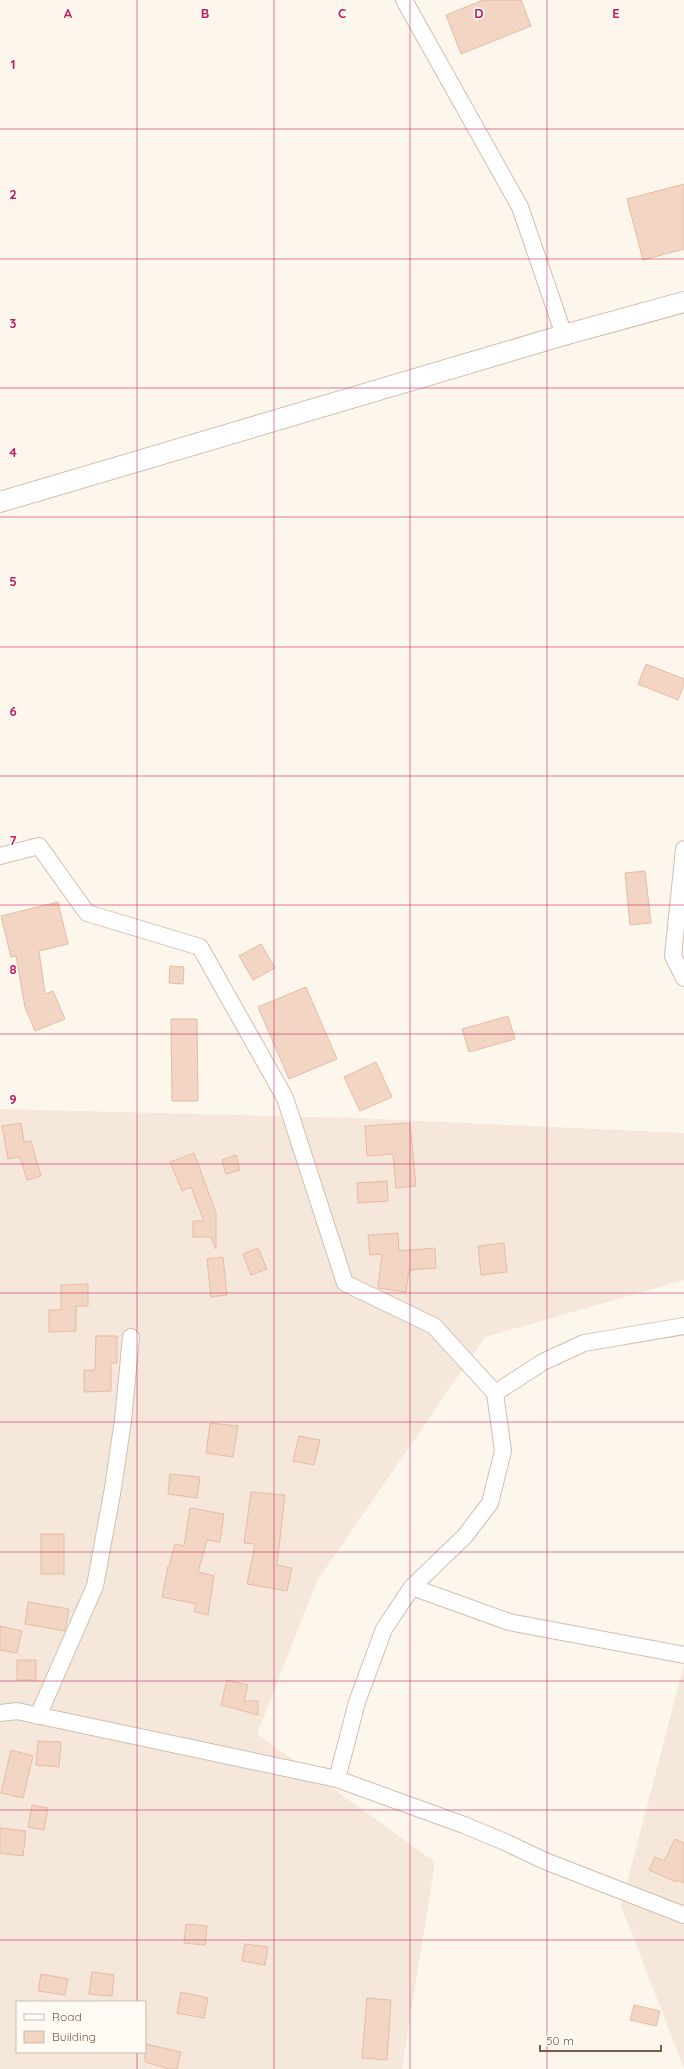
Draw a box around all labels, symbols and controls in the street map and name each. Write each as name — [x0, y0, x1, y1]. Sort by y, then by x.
text: A — [64, 5, 73, 21]
text: B — [201, 5, 209, 21]
text: C — [338, 5, 346, 21]
text: D — [474, 5, 484, 21]
text: E — [612, 5, 620, 21]
text: 1 — [10, 56, 16, 72]
text: 2 — [9, 186, 17, 202]
text: 3 — [10, 315, 17, 331]
text: 4 — [9, 444, 17, 460]
text: 5 — [9, 573, 17, 589]
text: 6 — [9, 703, 17, 719]
text: 7 — [9, 832, 17, 848]
text: 8 — [9, 961, 17, 977]
text: 9 — [9, 1091, 17, 1107]
legend — [16, 2001, 146, 2053]
text: Road — [52, 2009, 82, 2024]
scale bar — [540, 2027, 661, 2053]
text: Building — [52, 2029, 96, 2044]
text: 50 m — [546, 2033, 574, 2048]

